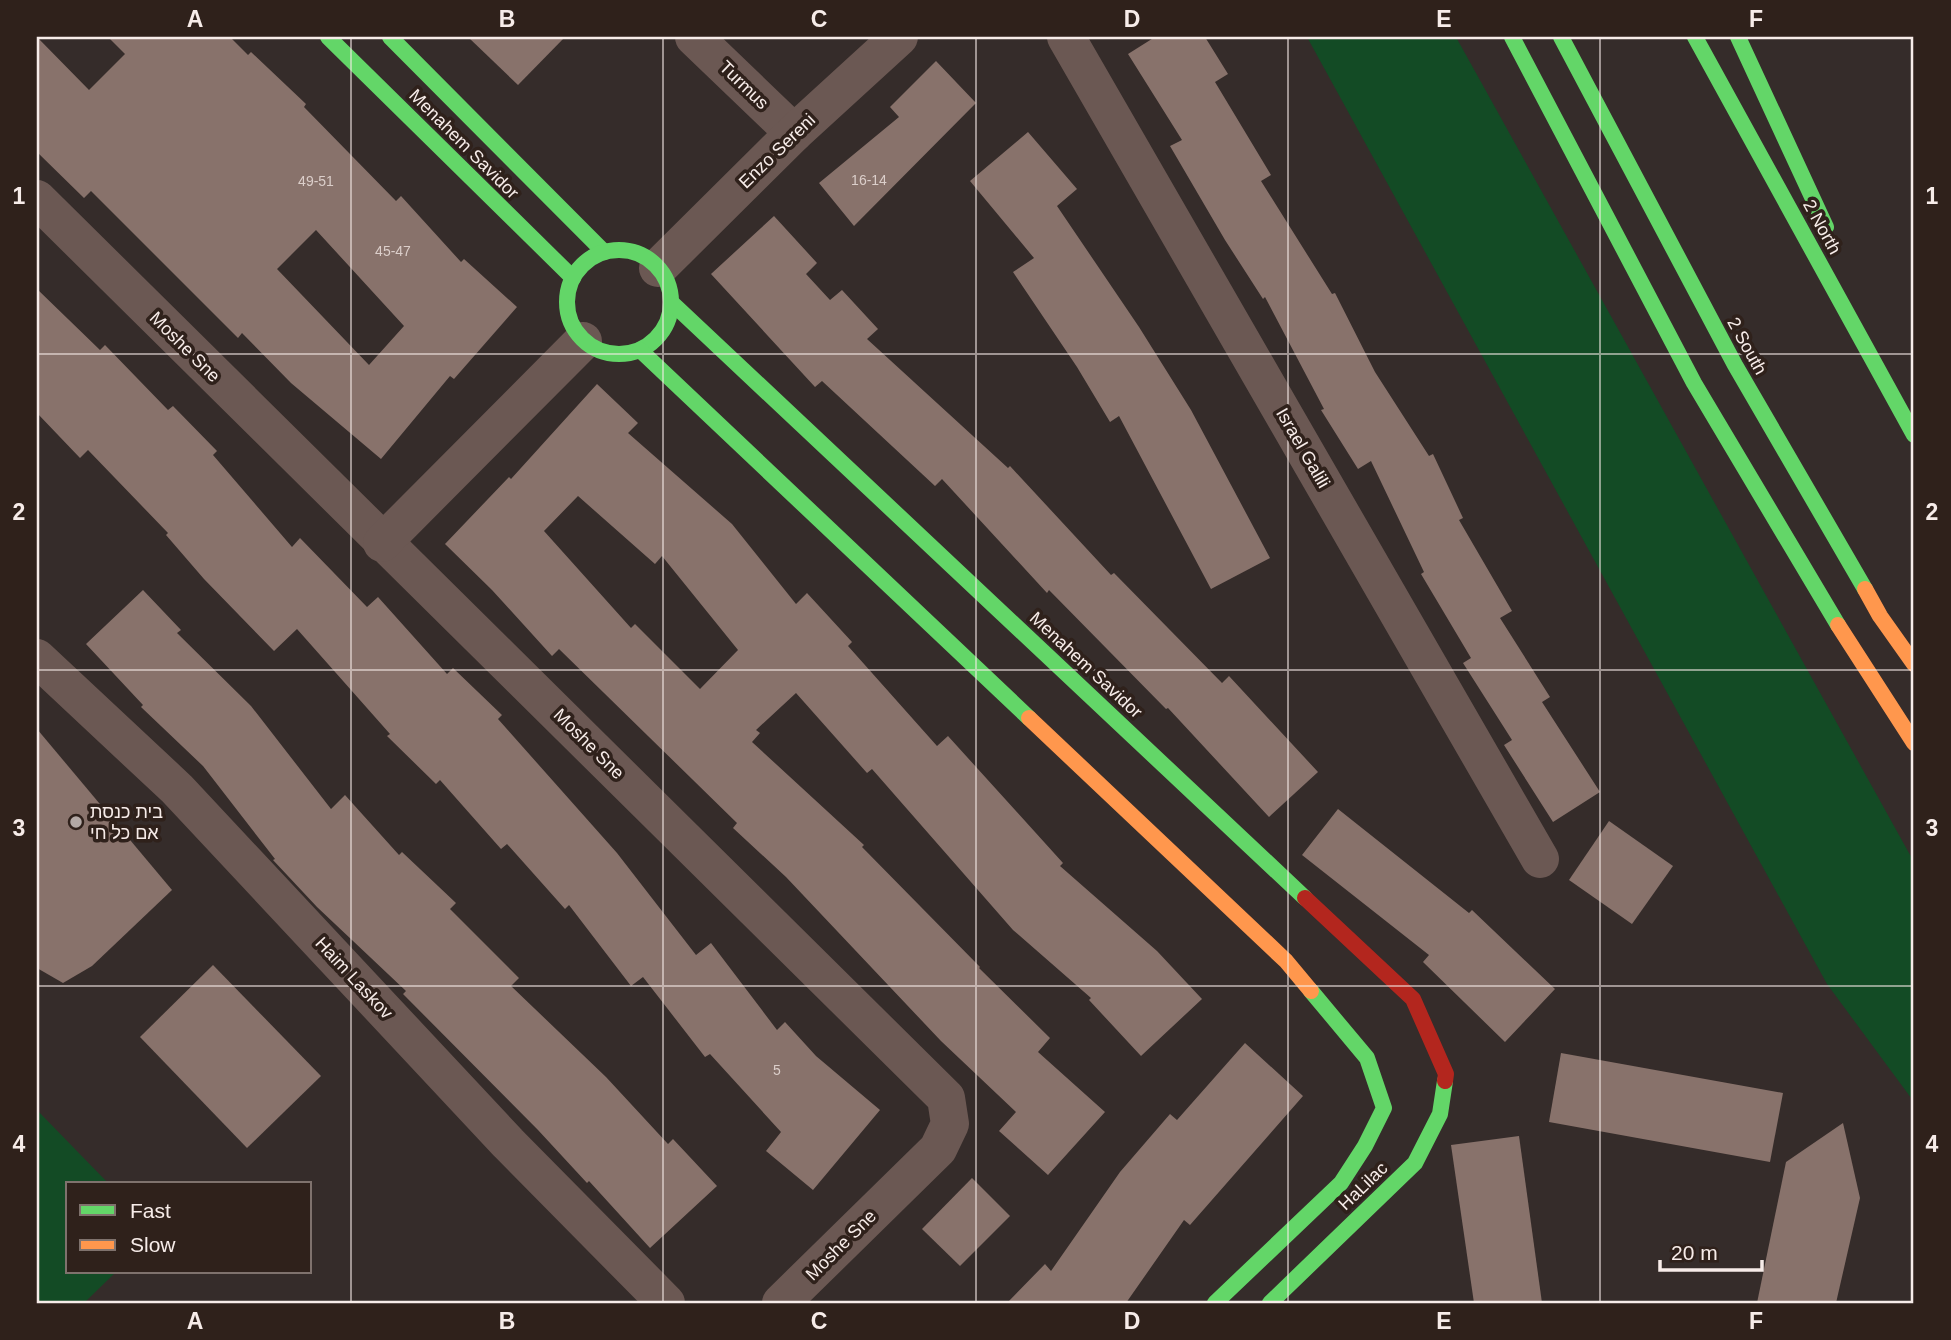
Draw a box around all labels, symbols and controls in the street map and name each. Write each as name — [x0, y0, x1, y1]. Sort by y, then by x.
text: A — [187, 6, 203, 32]
text: B — [499, 6, 515, 32]
text: C — [811, 6, 827, 32]
text: D — [1124, 6, 1140, 32]
text: E — [1436, 6, 1452, 32]
text: F — [1749, 6, 1763, 32]
street label: Turmus — [715, 57, 773, 113]
street label: Menahem Savidor — [405, 85, 523, 203]
street label: Enzo Sereni — [735, 110, 819, 192]
house number: 16-14 — [851, 172, 887, 188]
house number: 49-51 — [298, 173, 334, 189]
text: 1 — [13, 183, 26, 209]
text: 1 — [1926, 183, 1939, 209]
street label: 2 North — [1799, 196, 1845, 258]
house number: 45-47 — [375, 243, 411, 259]
street label: Moshe Sne — [146, 308, 224, 386]
street label: 2 South — [1723, 314, 1771, 378]
street label: Israel Galili — [1272, 404, 1334, 492]
text: 2 — [13, 499, 25, 525]
text: 2 — [1926, 499, 1938, 525]
street label: Menahem Savidor — [1026, 608, 1146, 722]
street label: Moshe Sne — [550, 705, 628, 783]
place label: בית כנסת אם כל חי — [90, 802, 163, 843]
marker: בית כנסת אם כל חי — [68, 814, 84, 830]
text: 3 — [13, 815, 25, 841]
text: 3 — [1926, 815, 1938, 841]
street label: Haim Laskov — [311, 933, 397, 1023]
house number: 5 — [773, 1062, 781, 1078]
text: 4 — [13, 1131, 26, 1157]
text: 4 — [1926, 1131, 1939, 1157]
street label: HaLilac — [1334, 1158, 1392, 1214]
legend — [66, 1182, 312, 1274]
text: Fast — [130, 1199, 171, 1222]
street label: Moshe Sne — [802, 1206, 880, 1284]
scale bar — [1660, 1228, 1762, 1272]
text: Slow — [130, 1233, 176, 1256]
text: 20 m — [1671, 1241, 1718, 1264]
text: A — [187, 1308, 203, 1334]
text: B — [499, 1308, 515, 1334]
text: C — [811, 1308, 827, 1334]
text: D — [1124, 1308, 1140, 1334]
text: E — [1436, 1308, 1452, 1334]
text: F — [1749, 1308, 1763, 1334]

